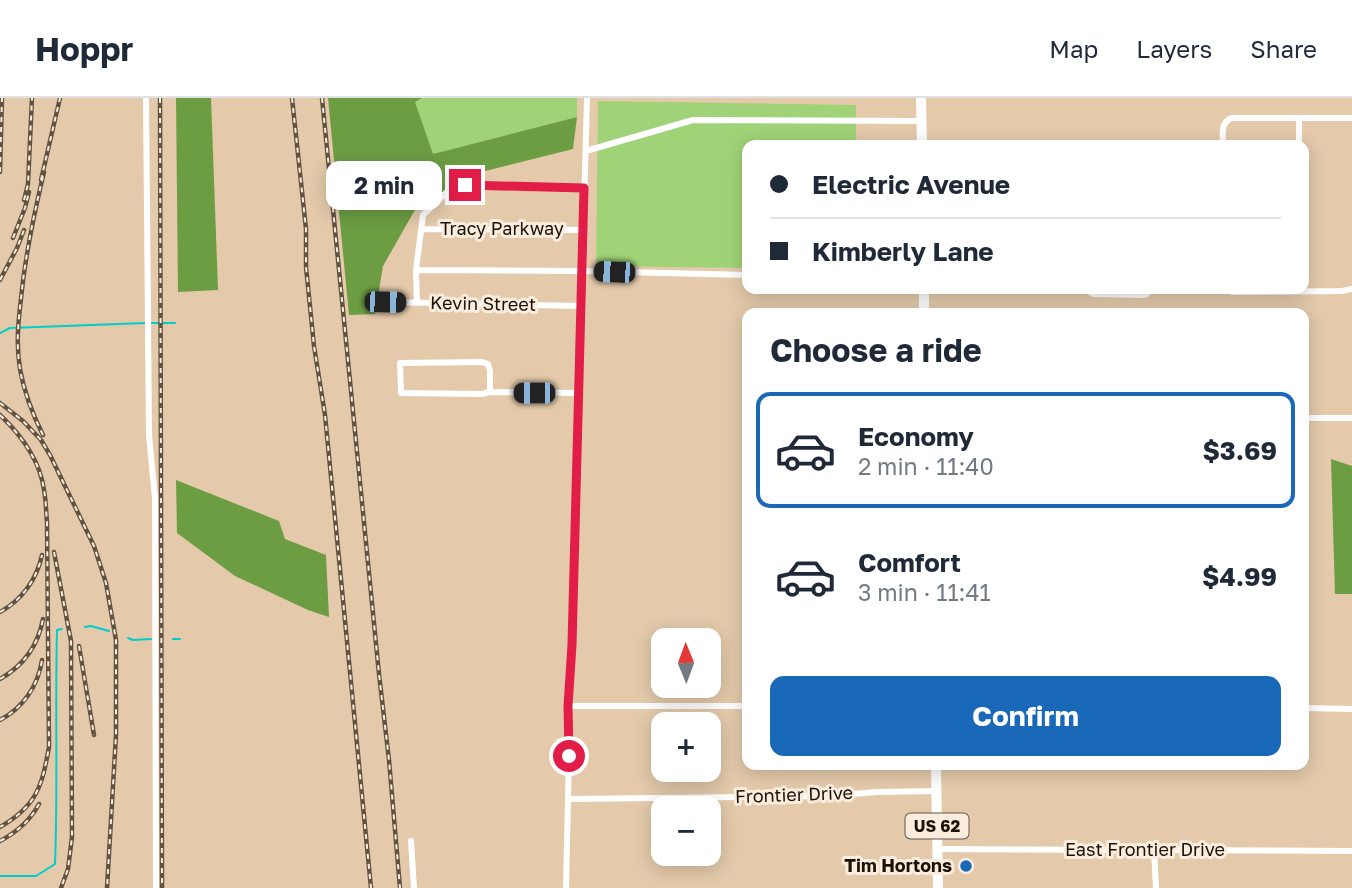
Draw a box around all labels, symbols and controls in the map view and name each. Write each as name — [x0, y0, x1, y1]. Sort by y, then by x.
text: Hoppr — [35, 29, 133, 68]
text: Map — [1049, 34, 1098, 63]
text: Layers — [1136, 34, 1212, 63]
text: Share — [1250, 34, 1317, 63]
callout: 2 min — [325, 160, 440, 210]
route end — [449, 169, 481, 201]
text: Electric Avenue — [812, 169, 1010, 200]
text: 2 min — [354, 171, 414, 199]
street label: Tracy Parkway — [440, 217, 564, 239]
text: Kimberly Lane — [812, 236, 994, 267]
car — [593, 261, 636, 283]
car — [364, 291, 407, 313]
street label: Kevin Street — [430, 291, 536, 315]
text: Choose a ride — [770, 331, 982, 369]
car — [514, 383, 556, 404]
icon: car — [774, 419, 837, 482]
text: Economy — [858, 421, 974, 452]
text: $3.69 — [1202, 435, 1277, 466]
text: 2 min · 11:40 — [858, 452, 994, 480]
icon: car — [774, 545, 837, 608]
text: Comfort — [858, 547, 961, 578]
text: $4.99 — [1202, 561, 1277, 592]
text: 3 min · 11:41 — [858, 578, 991, 606]
north arrow — [651, 628, 721, 698]
map controls — [651, 628, 721, 866]
button: Confirm — [770, 676, 1281, 756]
button: + — [651, 712, 721, 782]
route start — [553, 740, 585, 772]
street label: Frontier Drive — [735, 781, 853, 807]
button: − — [651, 796, 721, 866]
road number: US 62 — [906, 814, 968, 838]
street label: East Frontier Drive — [1065, 838, 1225, 860]
place label: Tim Hortons — [844, 854, 952, 876]
marker: Tim Hortons — [958, 858, 974, 874]

